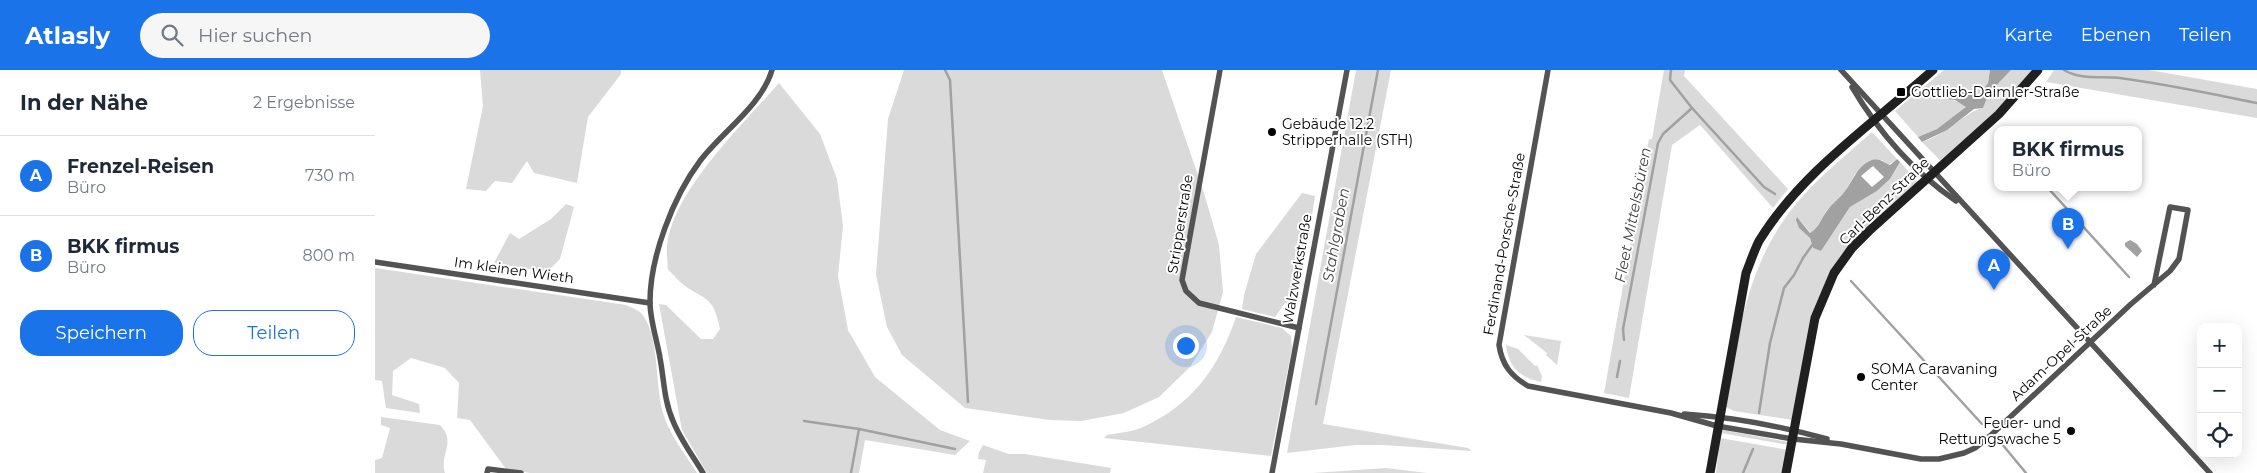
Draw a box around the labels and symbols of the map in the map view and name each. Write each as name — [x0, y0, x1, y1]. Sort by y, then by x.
place label: Gottlieb-Daimler-Straße — [1911, 83, 2079, 101]
marker: Gottlieb-Daimler-Straße — [1895, 86, 1907, 98]
place label: Gebäude 12.2 Stripperhalle (STH) — [1282, 115, 1413, 149]
marker: Gebäude 12.2 Stripperhalle (STH) — [1266, 126, 1278, 138]
water label: Fleet Mittelsbüren — [1610, 146, 1655, 284]
street label: Ferdinand-Porsche-Straße — [1479, 151, 1529, 337]
street label: Carl-Benz-Straße — [1835, 153, 1933, 249]
street label: Stripperstraße — [1163, 173, 1197, 275]
water label: Stahlgraben — [1318, 186, 1353, 283]
pin: B — [2052, 208, 2084, 249]
street label: Walzwerkstraße — [1278, 212, 1316, 326]
pin: A — [1978, 249, 2010, 290]
street label: Im kleinen Wieth — [453, 253, 575, 287]
street label: Adam-Opel-Straße — [2007, 301, 2115, 405]
your location — [1173, 333, 1199, 359]
place label: SOMA Caravaning Center — [1871, 360, 1998, 394]
marker: SOMA Caravaning Center — [1855, 371, 1867, 383]
place label: Feuer- und Rettungswache 5 — [1939, 414, 2061, 448]
marker: Feuer- und Rettungswache 5 — [2065, 425, 2077, 437]

